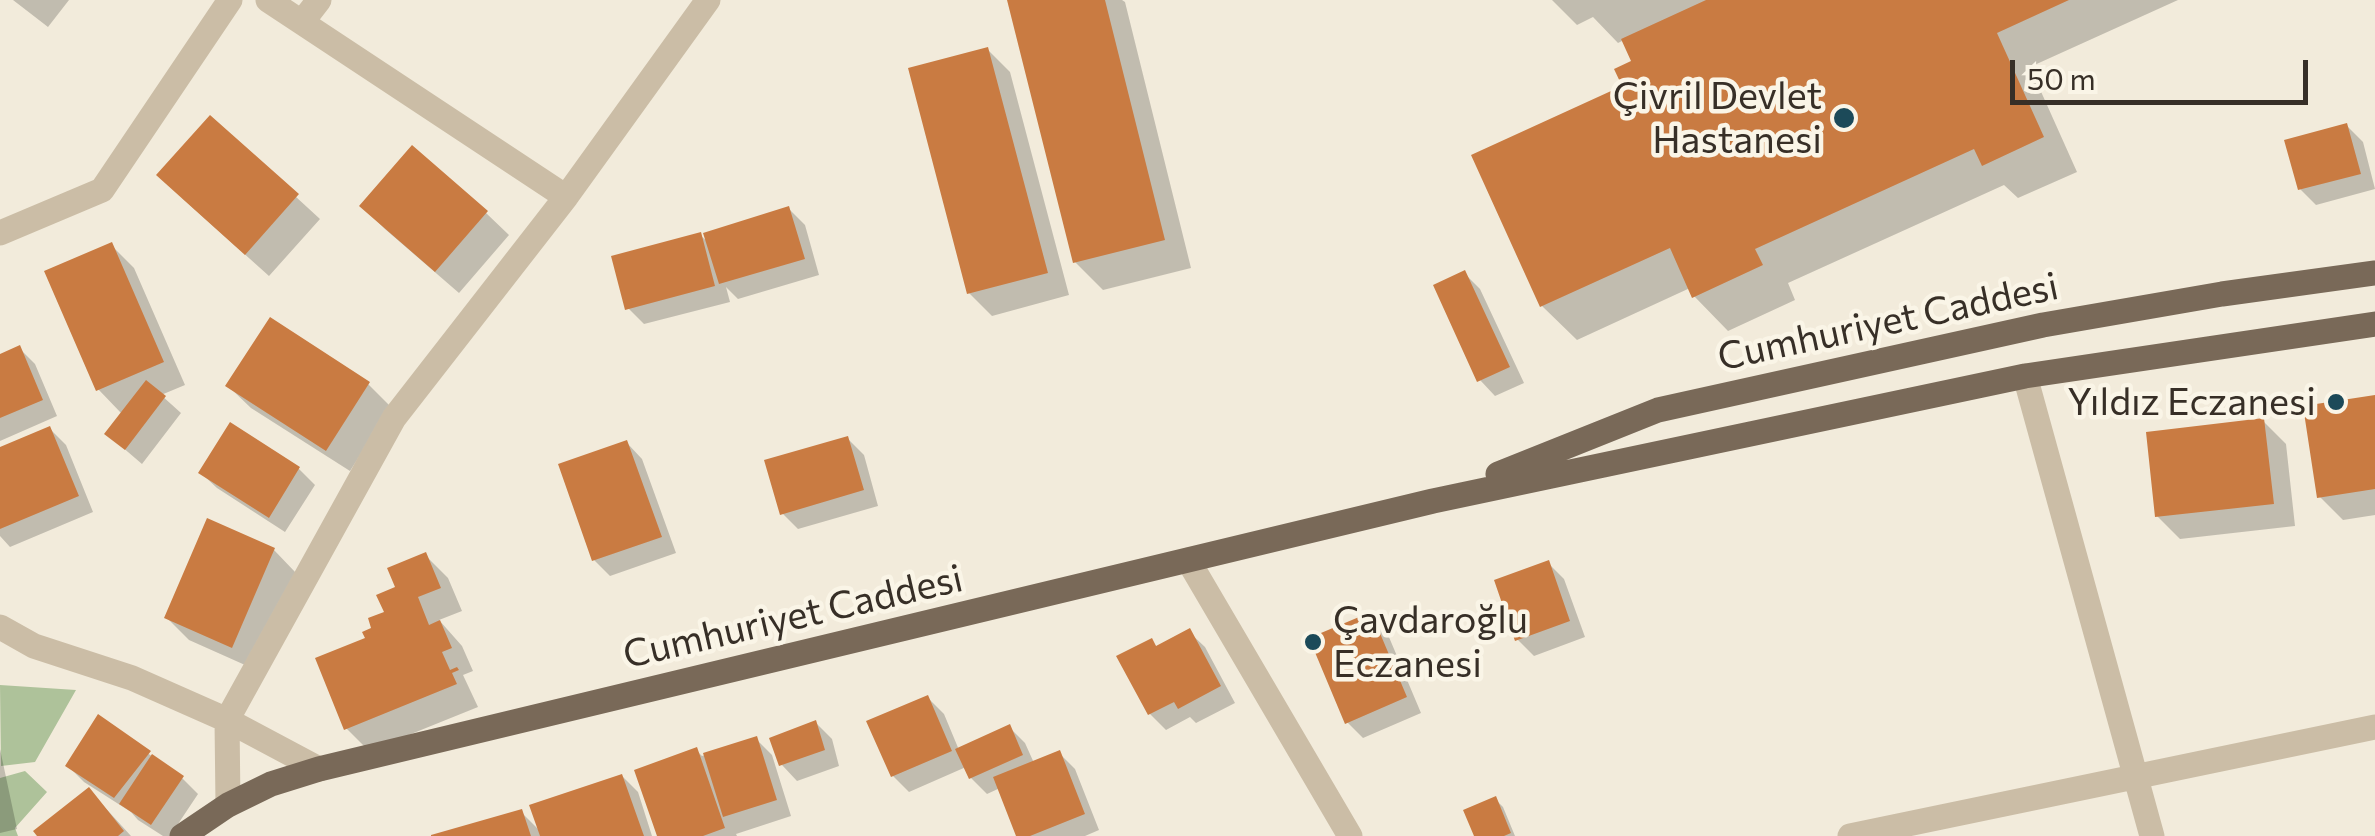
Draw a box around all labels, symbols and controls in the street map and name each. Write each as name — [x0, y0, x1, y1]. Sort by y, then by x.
scale bar — [2015, 40, 2312, 102]
text: 50 m — [2027, 59, 2096, 96]
place label: Çivril Devlet Hastanesi — [1613, 73, 1822, 162]
marker: Çivril Devlet Hastanesi — [1831, 105, 1857, 131]
street label: Cumhuriyet Caddesi — [1714, 264, 2062, 380]
place label: Yıldız Eczanesi — [2067, 379, 2316, 425]
marker: Yıldız Eczanesi — [2325, 391, 2347, 413]
street label: Cumhuriyet Caddesi — [619, 556, 967, 678]
place label: Çavdaroğlu Eczanesi — [1333, 597, 1528, 686]
marker: Çavdaroğlu Eczanesi — [1302, 631, 1324, 653]

